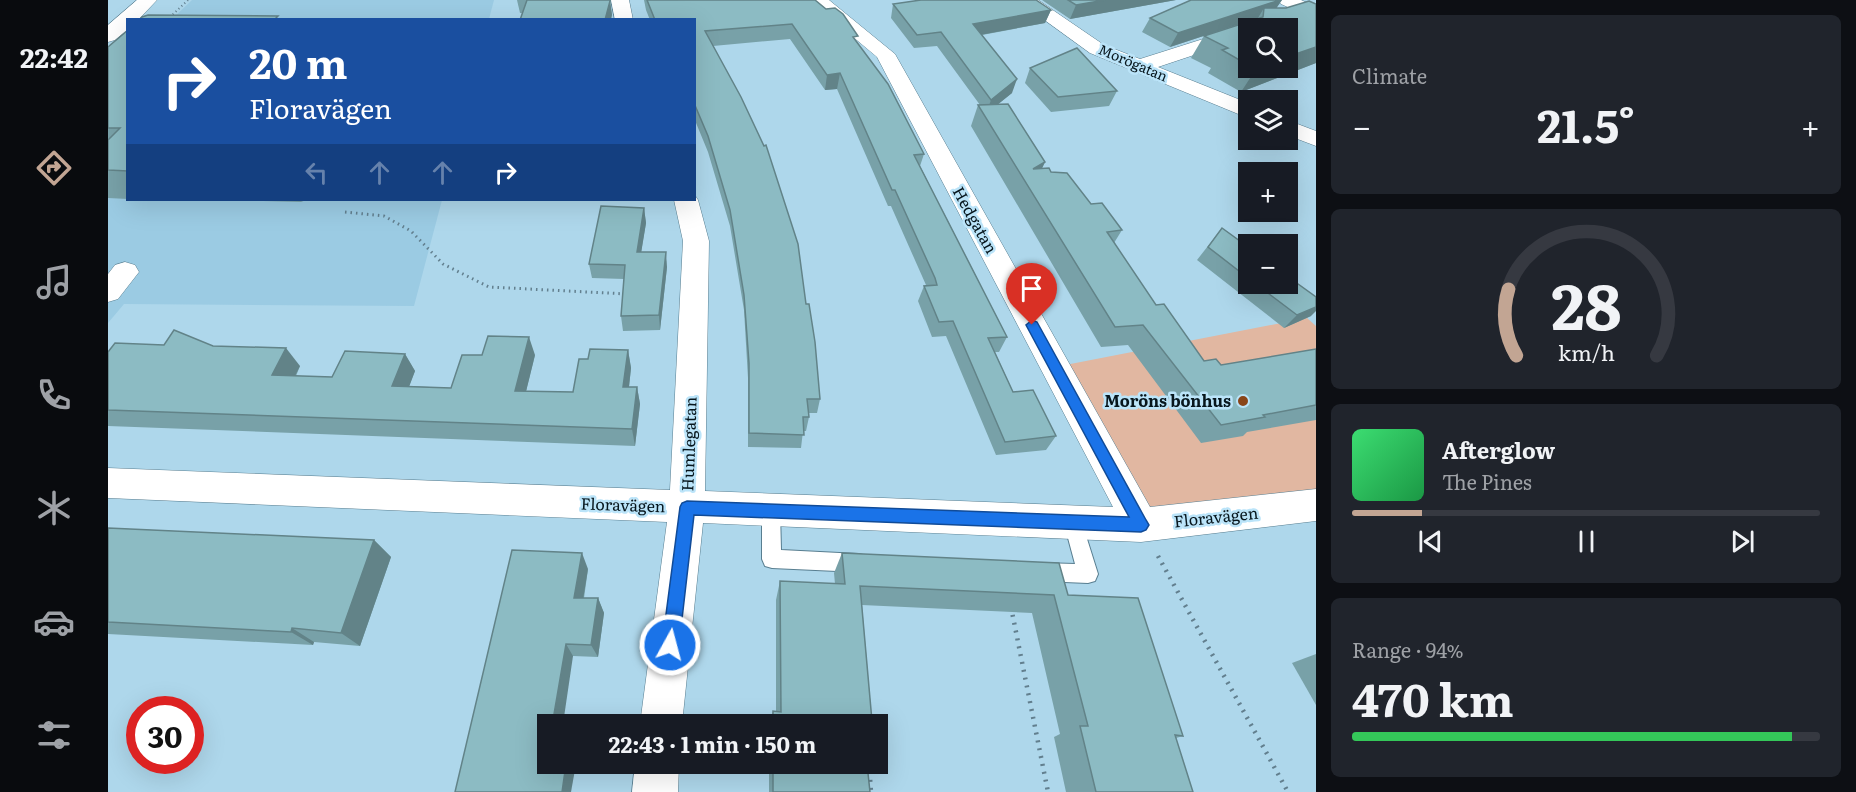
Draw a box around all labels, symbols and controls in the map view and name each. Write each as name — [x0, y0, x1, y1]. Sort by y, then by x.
map controls — [1238, 18, 1298, 294]
button: search — [1238, 18, 1298, 78]
text: 20 m — [249, 30, 348, 92]
text: 22:42 — [20, 36, 88, 76]
street label: Morögatan — [1096, 39, 1171, 86]
icon: right — [150, 42, 228, 120]
text: Climate — [1352, 60, 1427, 90]
text: Floravägen — [249, 87, 392, 127]
button: layers — [1238, 90, 1298, 150]
text: 21.5° — [1537, 90, 1635, 157]
text: − — [1352, 100, 1371, 149]
text: + — [1801, 100, 1820, 149]
icon: directions — [33, 147, 75, 189]
icon: left — [300, 156, 333, 189]
icon: ahead — [363, 156, 396, 189]
icon: ahead — [426, 156, 459, 189]
icon: right — [489, 156, 522, 189]
button: + — [1238, 162, 1298, 222]
street label: Hedgatan — [948, 181, 1004, 258]
button: − — [1238, 234, 1298, 294]
text: 28 — [1551, 257, 1621, 349]
icon: music — [33, 261, 75, 303]
pin — [1006, 263, 1057, 325]
icon: arrive — [1015, 272, 1048, 305]
text: km/h — [1557, 336, 1615, 368]
icon: phone — [33, 374, 75, 416]
place label: Moröns bönhus — [1104, 388, 1231, 412]
marker: Moröns bönhus — [1236, 394, 1250, 408]
street label: Humlegatan — [674, 396, 702, 492]
text: Afterglow — [1442, 433, 1555, 466]
text: The Pines — [1442, 466, 1532, 496]
icon: climate — [33, 487, 75, 529]
street label: Floravägen — [580, 491, 666, 517]
street label: Floravägen — [1173, 500, 1260, 532]
icon: previous — [1414, 525, 1447, 558]
icon: pause — [1570, 525, 1603, 558]
icon: next — [1726, 525, 1759, 558]
icon: car — [33, 601, 75, 643]
position arrow — [638, 613, 702, 677]
text: Range · 94% — [1352, 634, 1464, 664]
text: 470 km — [1352, 664, 1514, 731]
speed limit sign: 30 — [126, 696, 204, 774]
icon: filters — [33, 714, 75, 756]
text: 22:43 · 1 min · 150 m — [609, 727, 816, 760]

